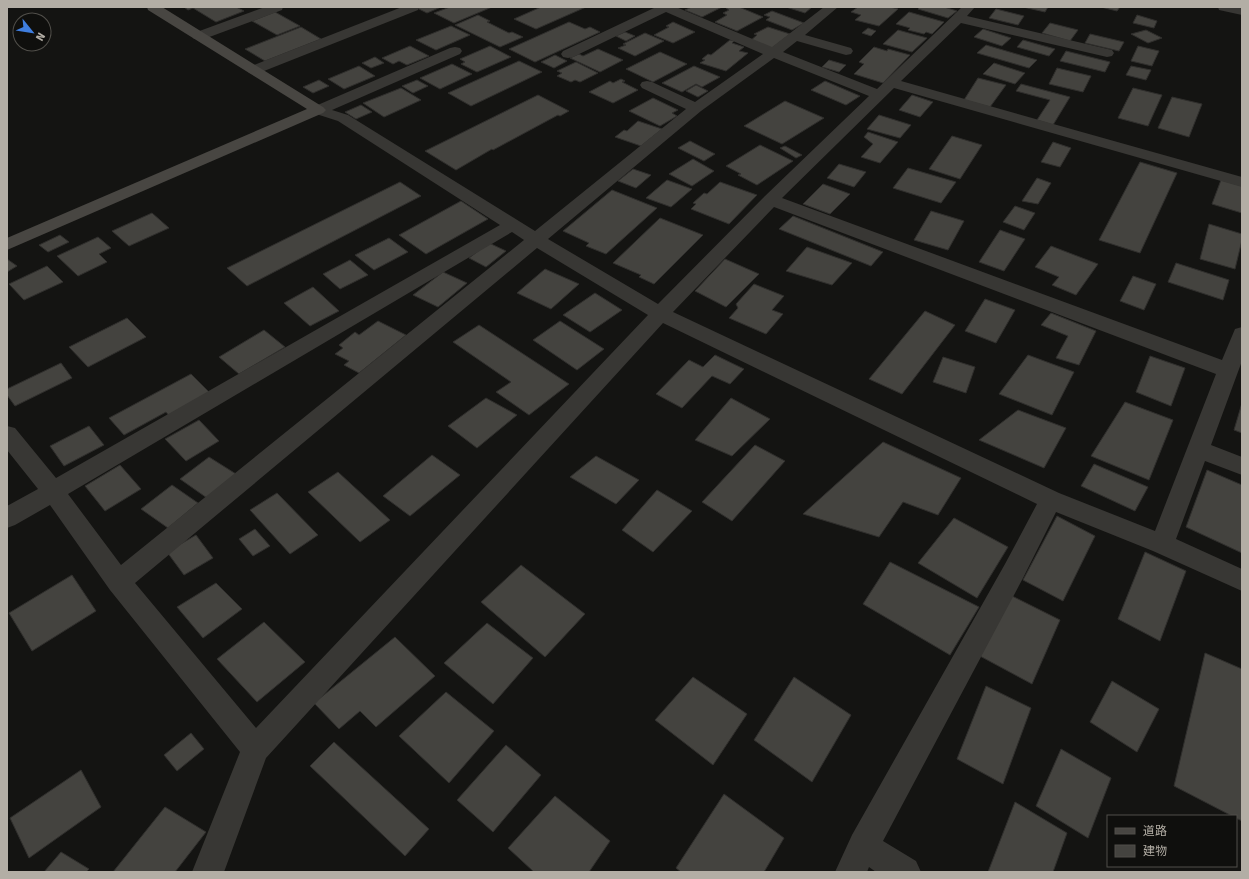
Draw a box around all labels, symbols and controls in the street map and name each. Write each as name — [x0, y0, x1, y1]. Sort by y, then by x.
north arrow — [12, 12, 52, 52]
text: N — [33, 30, 48, 43]
legend — [1107, 815, 1237, 867]
text: 道路 — [1143, 824, 1167, 838]
text: 建物 — [1143, 844, 1167, 858]

